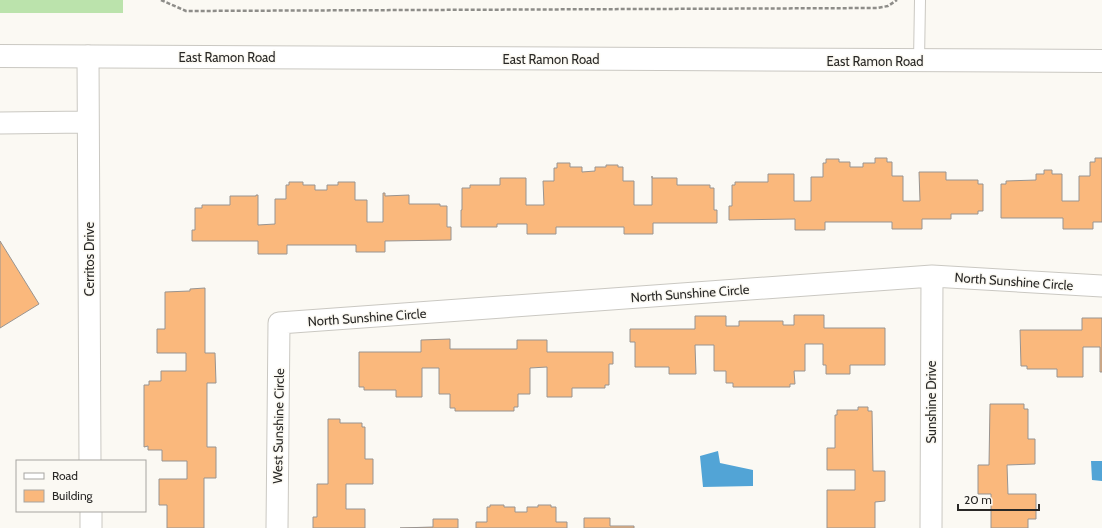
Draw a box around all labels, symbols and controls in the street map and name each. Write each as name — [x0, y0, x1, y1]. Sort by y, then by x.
street label: East Ramon Road — [178, 49, 276, 65]
street label: East Ramon Road — [502, 51, 600, 67]
street label: East Ramon Road — [826, 53, 924, 69]
street label: Cerritos Drive — [81, 221, 97, 296]
street label: North Sunshine Circle — [954, 269, 1074, 293]
street label: North Sunshine Circle — [630, 281, 750, 305]
street label: North Sunshine Circle — [307, 305, 427, 329]
street label: Sunshine Drive — [923, 360, 939, 443]
street label: West Sunshine Circle — [269, 368, 287, 484]
legend — [16, 460, 146, 512]
text: Road — [52, 468, 78, 483]
scale bar — [958, 486, 1039, 512]
text: Building — [52, 488, 94, 503]
text: 20 m — [964, 492, 992, 507]

